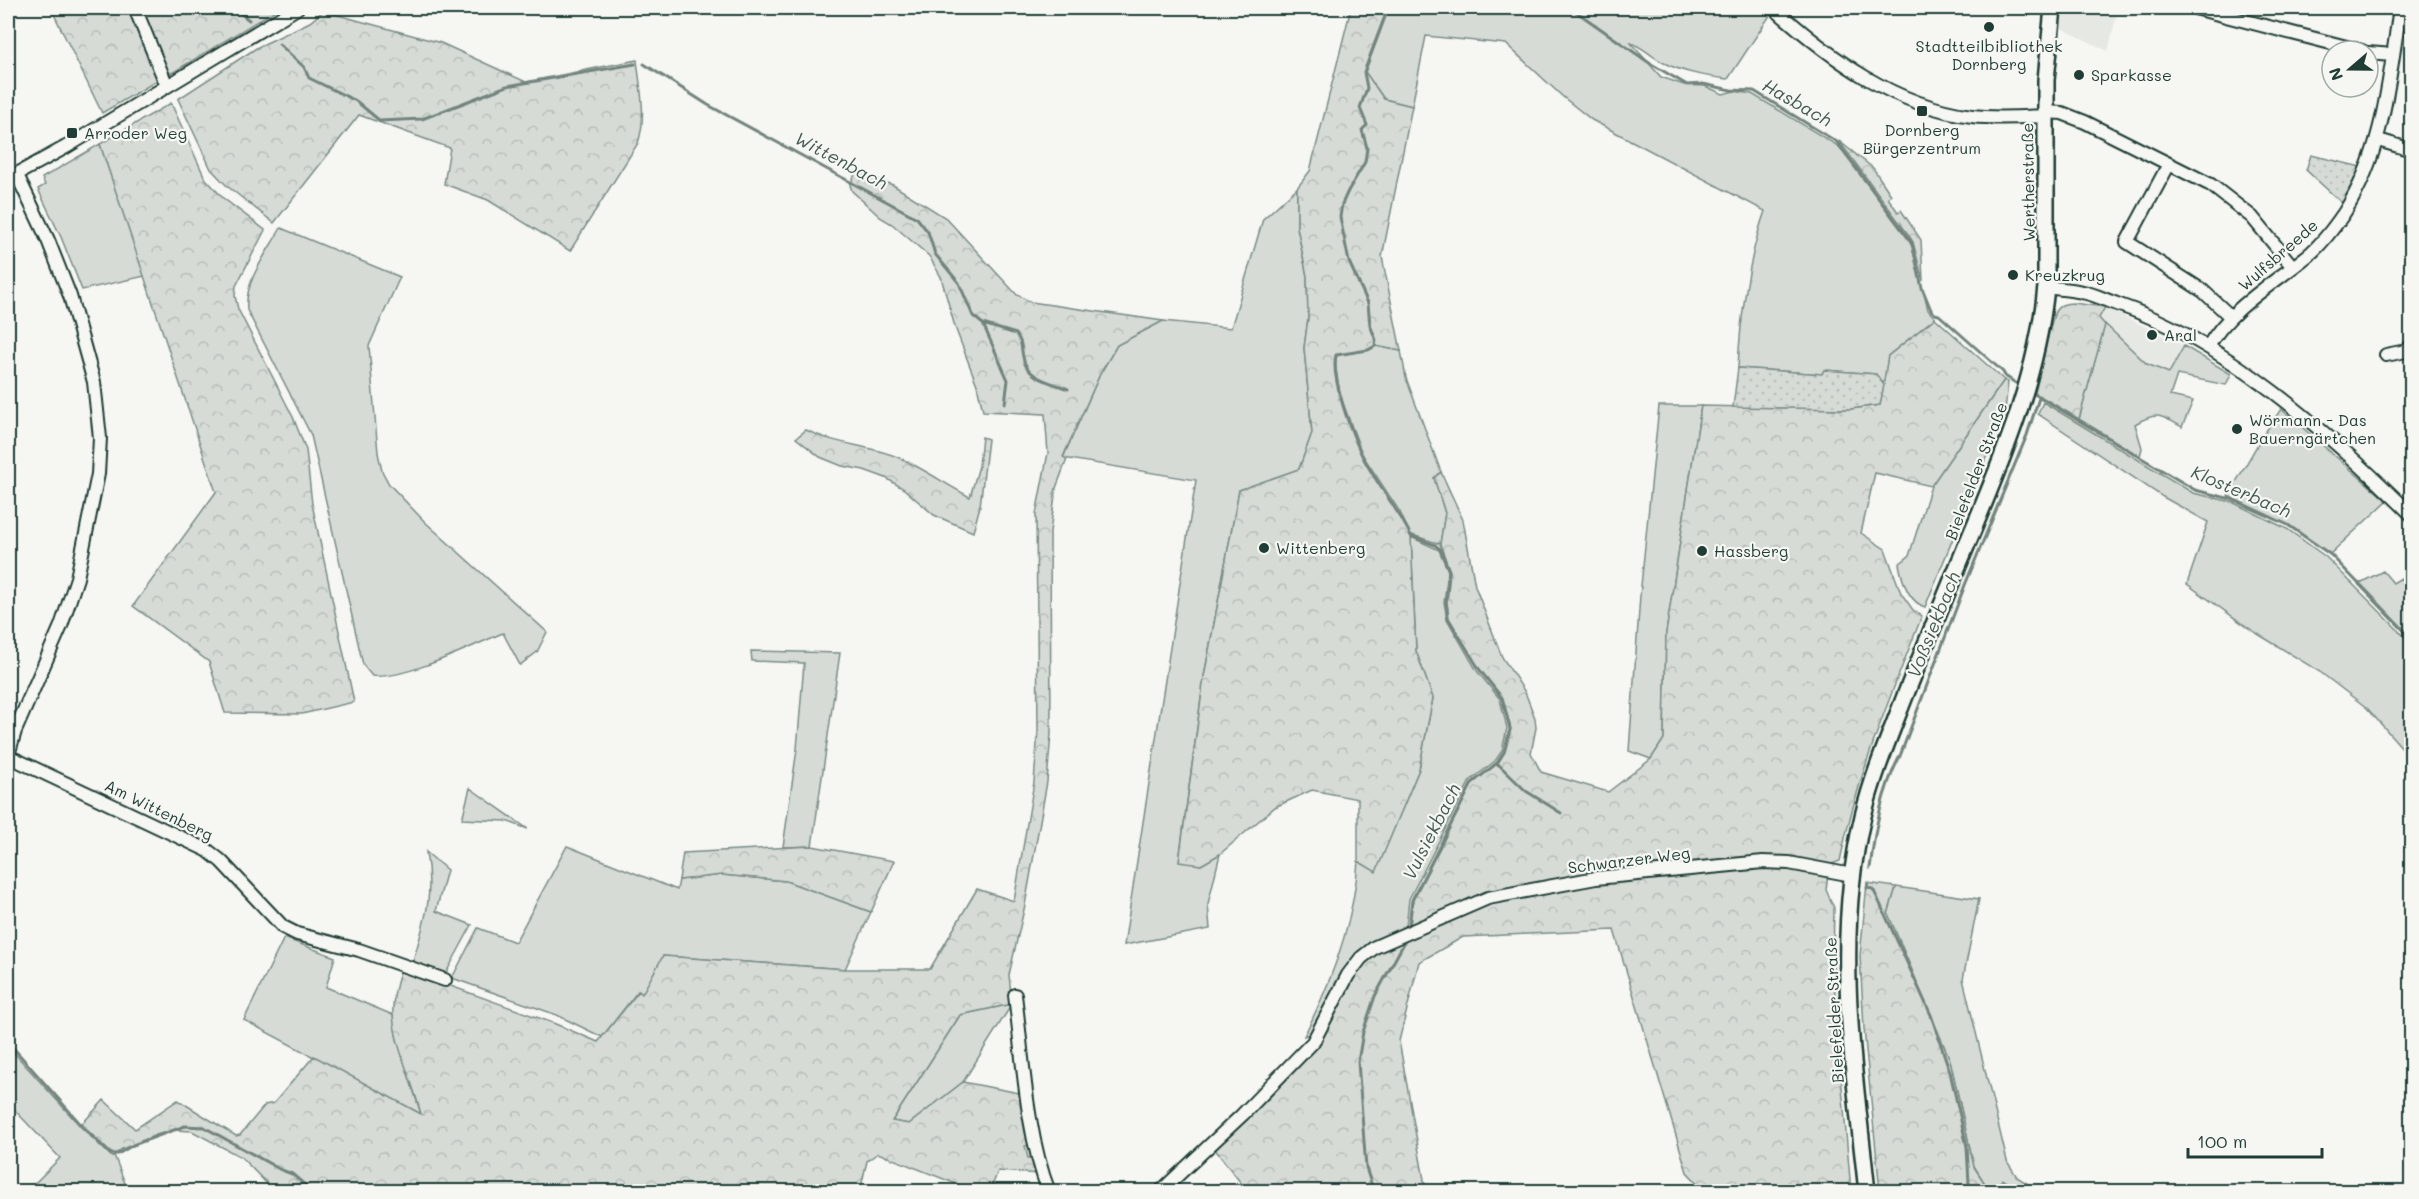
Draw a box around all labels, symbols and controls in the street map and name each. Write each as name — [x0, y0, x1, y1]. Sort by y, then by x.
marker: Stadtteilbibliothek Dornberg — [1982, 20, 1996, 34]
place label: Stadtteilbibliothek Dornberg — [1915, 35, 2063, 74]
north arrow — [2320, 39, 2380, 99]
place label: Sparkasse — [2091, 64, 2172, 85]
text: N — [2323, 65, 2347, 84]
marker: Sparkasse — [2072, 68, 2086, 82]
water label: Hasbach — [1758, 73, 1837, 132]
marker: Dornberg Bürgerzentrum — [1915, 104, 1929, 118]
place label: Dornberg Bürgerzentrum — [1863, 119, 1981, 158]
place label: Arroder Weg — [84, 122, 187, 143]
street label: Wertherstraße — [2016, 122, 2039, 242]
marker: Arroder Weg — [65, 126, 79, 140]
water label: Wittenbach — [791, 126, 892, 195]
street label: Wulfsbreede — [2233, 214, 2322, 295]
place label: Kreuzkrug — [2025, 264, 2105, 285]
marker: Kreuzkrug — [2006, 268, 2020, 282]
place label: Aral — [2164, 324, 2197, 345]
marker: Aral — [2145, 328, 2159, 342]
street label: Bielefelder Straße — [1940, 399, 2012, 543]
place label: Wörmann - Das Bauerngärtchen — [2249, 409, 2376, 448]
marker: Wörmann - Das Bauerngärtchen — [2230, 422, 2244, 436]
water label: Klosterbach — [2188, 459, 2295, 523]
place label: Wittenberg — [1276, 537, 1365, 558]
place label: Hassberg — [1714, 540, 1788, 561]
marker: Wittenberg — [1257, 541, 1271, 555]
marker: Hassberg — [1695, 544, 1709, 558]
water label: Voßsiekbach — [1901, 568, 1965, 681]
street label: Am Wittenberg — [102, 774, 217, 845]
water label: Vulsiekbach — [1397, 779, 1466, 884]
street label: Schwarzer Weg — [1567, 842, 1691, 877]
street label: Bielefelder Straße — [1819, 937, 1848, 1084]
scale bar — [2188, 1121, 2322, 1159]
text: 100 m — [2197, 1129, 2247, 1153]

